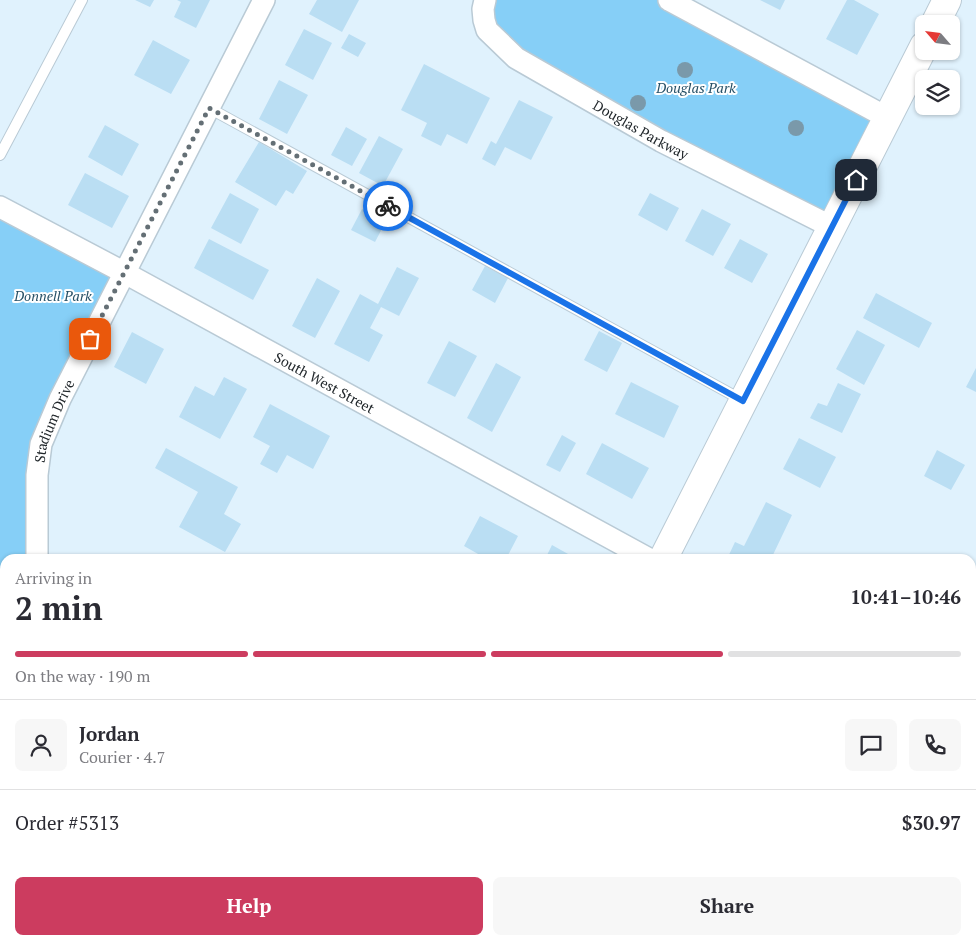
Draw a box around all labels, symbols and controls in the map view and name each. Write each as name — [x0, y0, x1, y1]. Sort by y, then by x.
north arrow — [915, 15, 960, 60]
map controls — [915, 15, 960, 115]
button: layers — [915, 70, 960, 115]
park label: Douglas Park — [655, 78, 736, 97]
street label: Douglas Parkway — [590, 95, 693, 163]
pin — [835, 159, 877, 201]
icon: home — [842, 166, 870, 194]
courier — [363, 181, 413, 231]
icon: bike — [374, 192, 402, 220]
park label: Donnell Park — [13, 286, 92, 305]
pin — [69, 318, 111, 360]
icon: bag — [76, 325, 104, 353]
street label: South West Street — [271, 347, 379, 417]
street label: Stadium Drive — [29, 376, 78, 464]
text: Arriving in — [15, 567, 92, 589]
text: 10:41–10:46 — [850, 584, 961, 609]
text: 2 min — [15, 587, 103, 629]
text: On the way · 190 m — [15, 665, 150, 687]
button: person — [15, 719, 67, 771]
button: chat — [845, 719, 897, 771]
button: phone — [909, 719, 961, 771]
text: Jordan — [79, 721, 140, 746]
text: Courier · 4.7 — [79, 746, 165, 768]
text: Order #5313 — [15, 810, 119, 835]
text: $30.97 — [902, 810, 961, 835]
button: Help — [15, 877, 483, 935]
button: Share — [493, 877, 961, 935]

